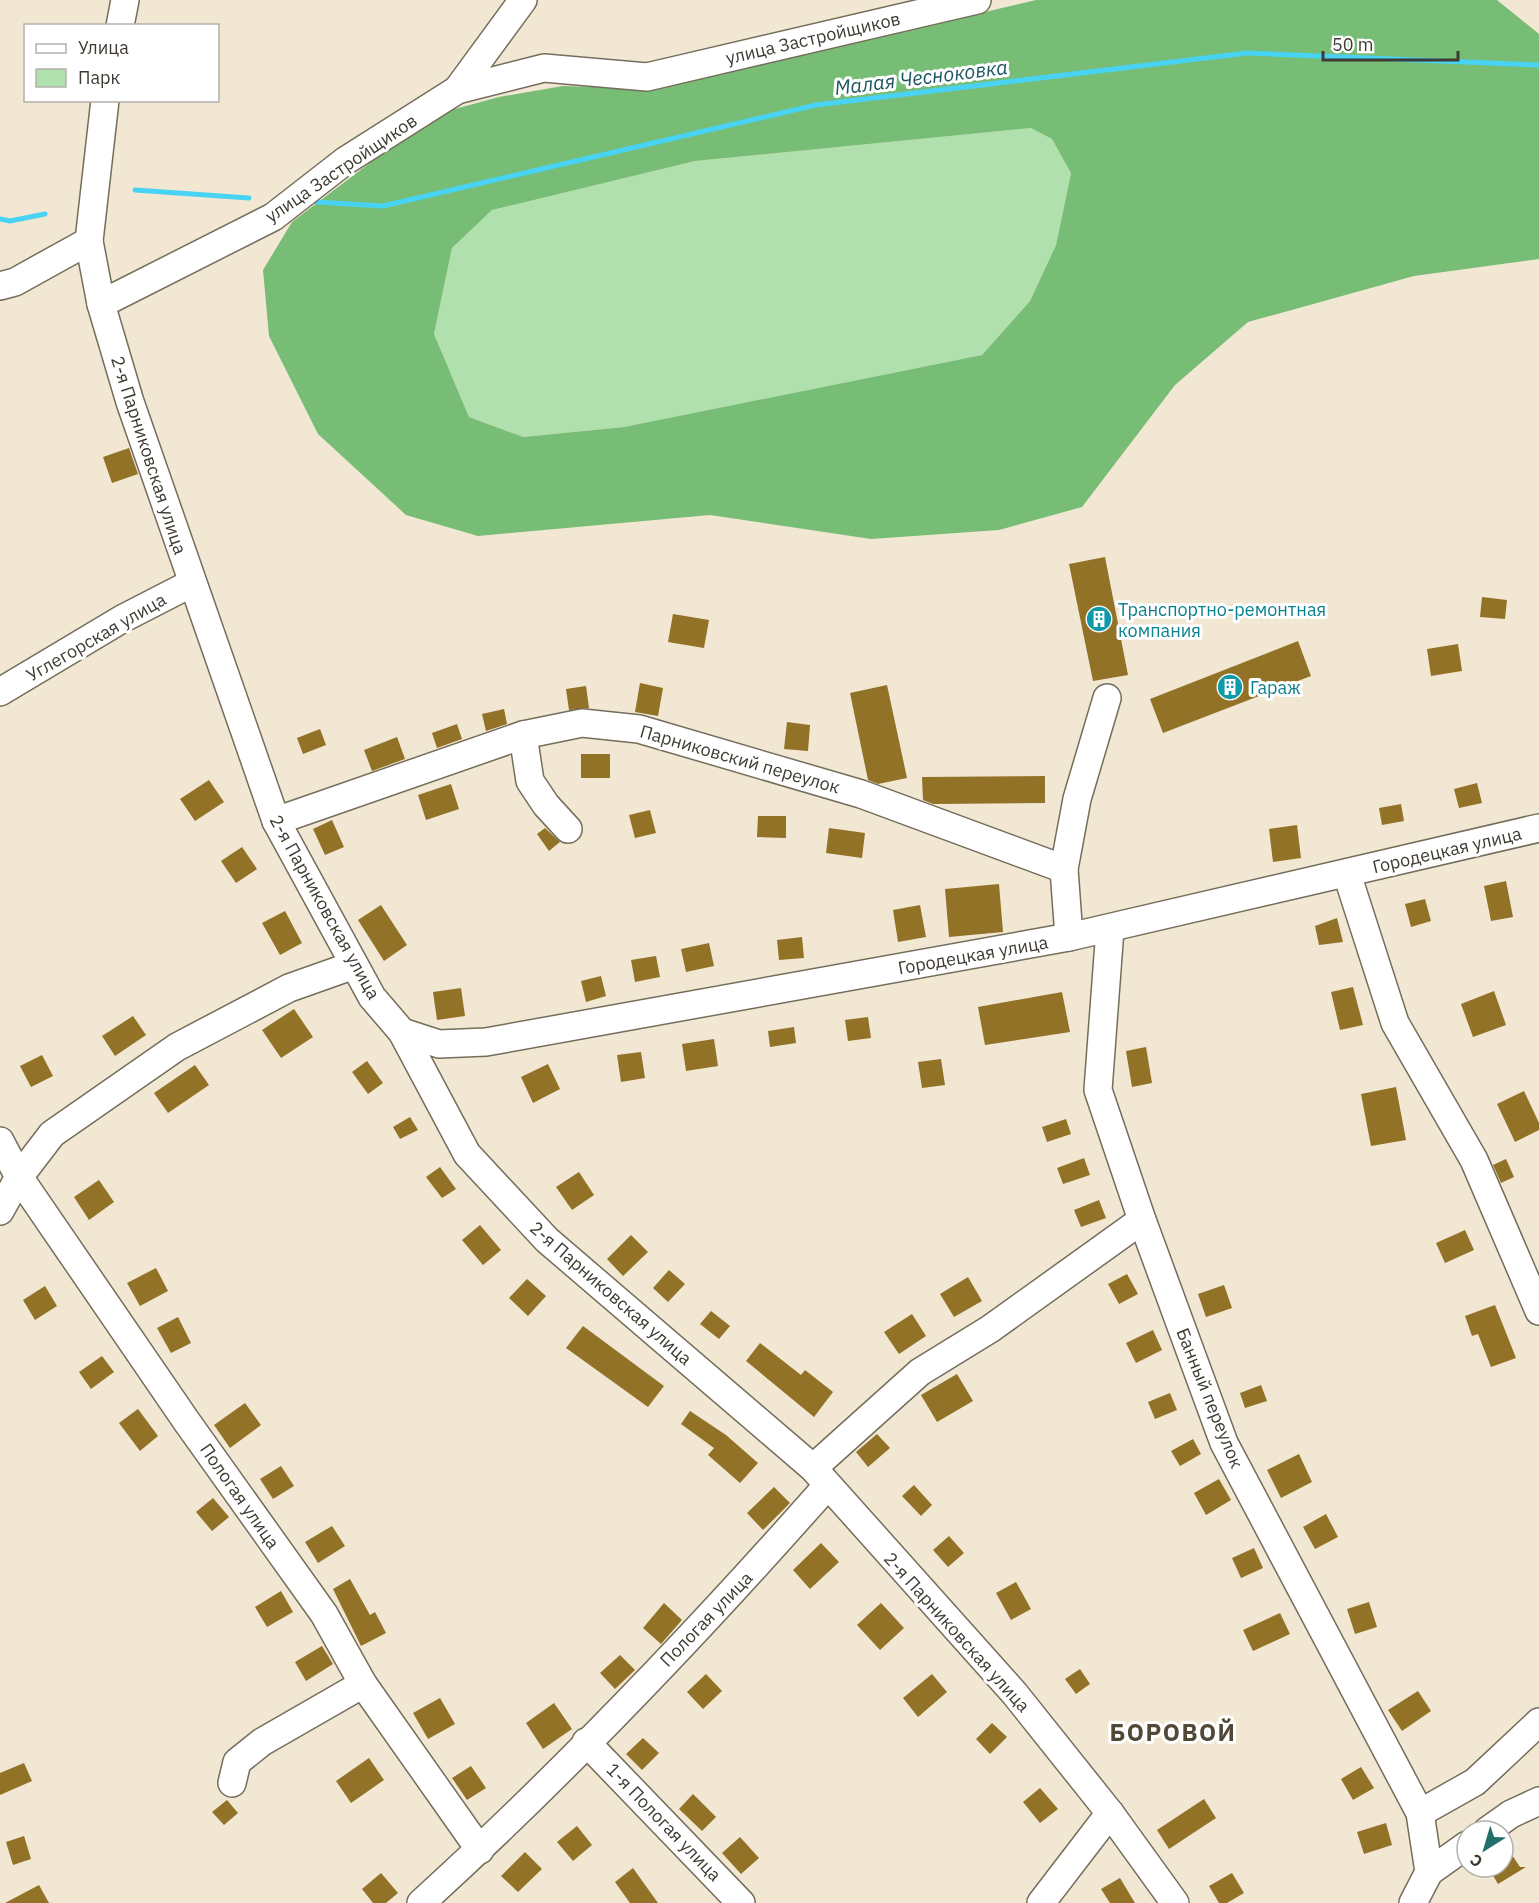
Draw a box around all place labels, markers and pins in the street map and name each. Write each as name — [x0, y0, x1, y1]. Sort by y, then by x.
place label: Транспортно-ремонтная компания — [1118, 598, 1326, 642]
building icon: Транспортно-ремонтная компания — [1084, 604, 1114, 634]
building icon: Гараж — [1215, 672, 1245, 702]
place label: Гараж — [1250, 676, 1301, 699]

